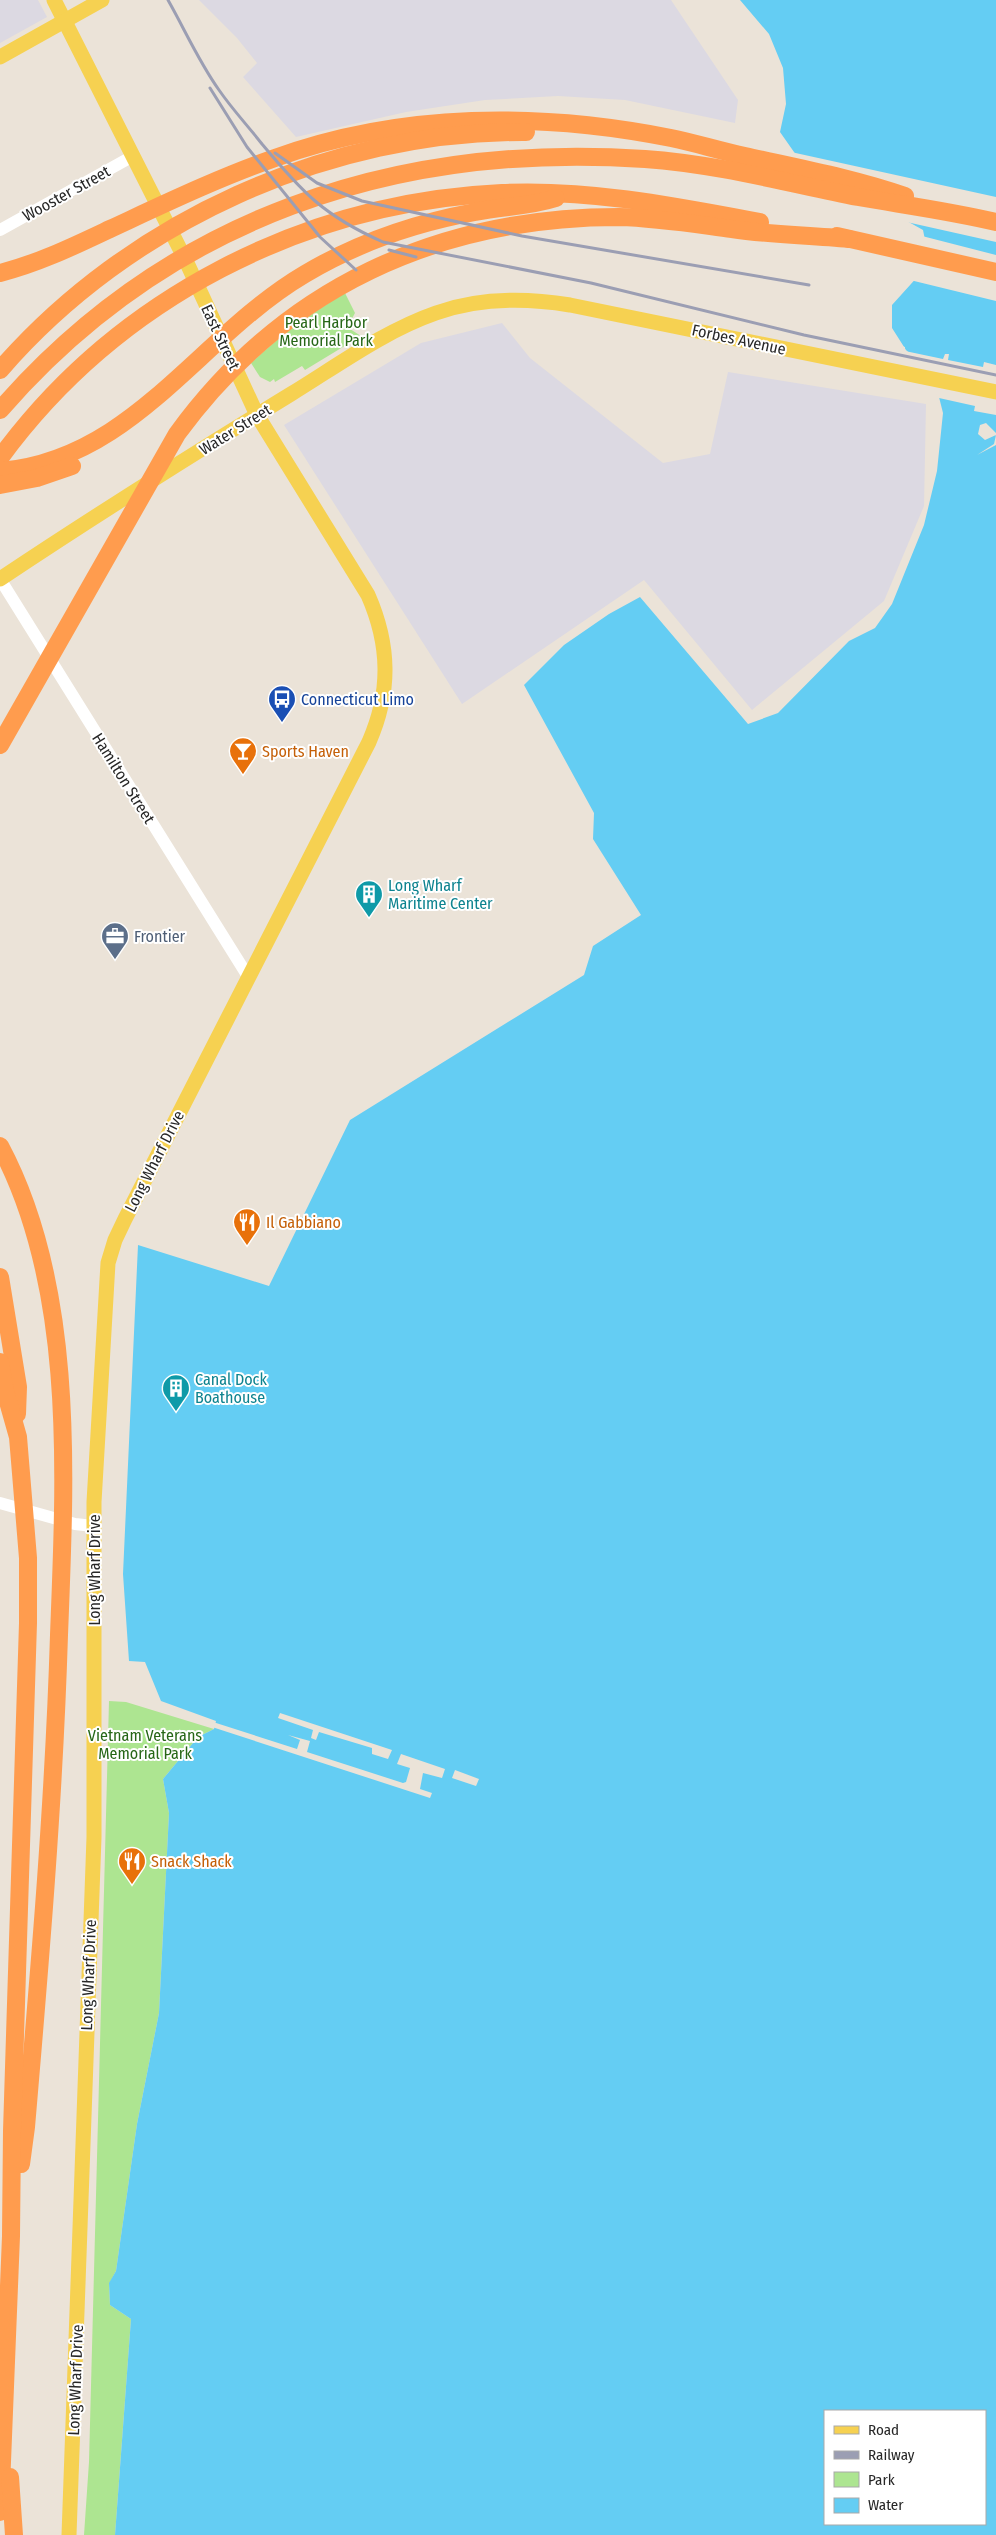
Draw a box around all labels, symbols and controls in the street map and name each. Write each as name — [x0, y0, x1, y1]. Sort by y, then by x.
street label: Wooster Street — [19, 161, 114, 225]
street label: East Street — [197, 301, 244, 374]
park label: Pearl Harbor Memorial Park — [279, 313, 373, 350]
street label: Forbes Avenue — [690, 320, 788, 359]
street label: Water Street — [196, 400, 275, 459]
bus stop icon: Connecticut Limo — [267, 684, 297, 723]
place label: Connecticut Limo — [301, 690, 414, 709]
street label: Hamilton Street — [88, 730, 159, 828]
bar icon: Sports Haven — [228, 736, 258, 775]
place label: Sports Haven — [262, 742, 349, 761]
place label: Long Wharf Maritime Center — [388, 876, 493, 913]
building icon: Long Wharf Maritime Center — [354, 879, 384, 918]
office icon: Frontier — [100, 921, 130, 960]
place label: Frontier — [134, 927, 186, 946]
street label: Long Wharf Drive — [121, 1107, 188, 1215]
restaurant icon: Il Gabbiano — [232, 1207, 262, 1246]
place label: Il Gabbiano — [266, 1213, 341, 1232]
place label: Canal Dock Boathouse — [195, 1370, 267, 1407]
building icon: Canal Dock Boathouse — [161, 1373, 191, 1412]
street label: Long Wharf Drive — [85, 1514, 104, 1626]
park label: Vietnam Veterans Memorial Park — [88, 1726, 202, 1763]
restaurant icon: Snack Shack — [117, 1846, 147, 1885]
place label: Snack Shack — [151, 1852, 232, 1871]
street label: Long Wharf Drive — [77, 1919, 100, 2031]
street label: Long Wharf Drive — [64, 2324, 87, 2436]
legend — [824, 2410, 986, 2525]
text: Road — [868, 2421, 899, 2439]
text: Railway — [868, 2446, 915, 2464]
text: Park — [868, 2471, 895, 2489]
text: Water — [868, 2496, 904, 2514]

